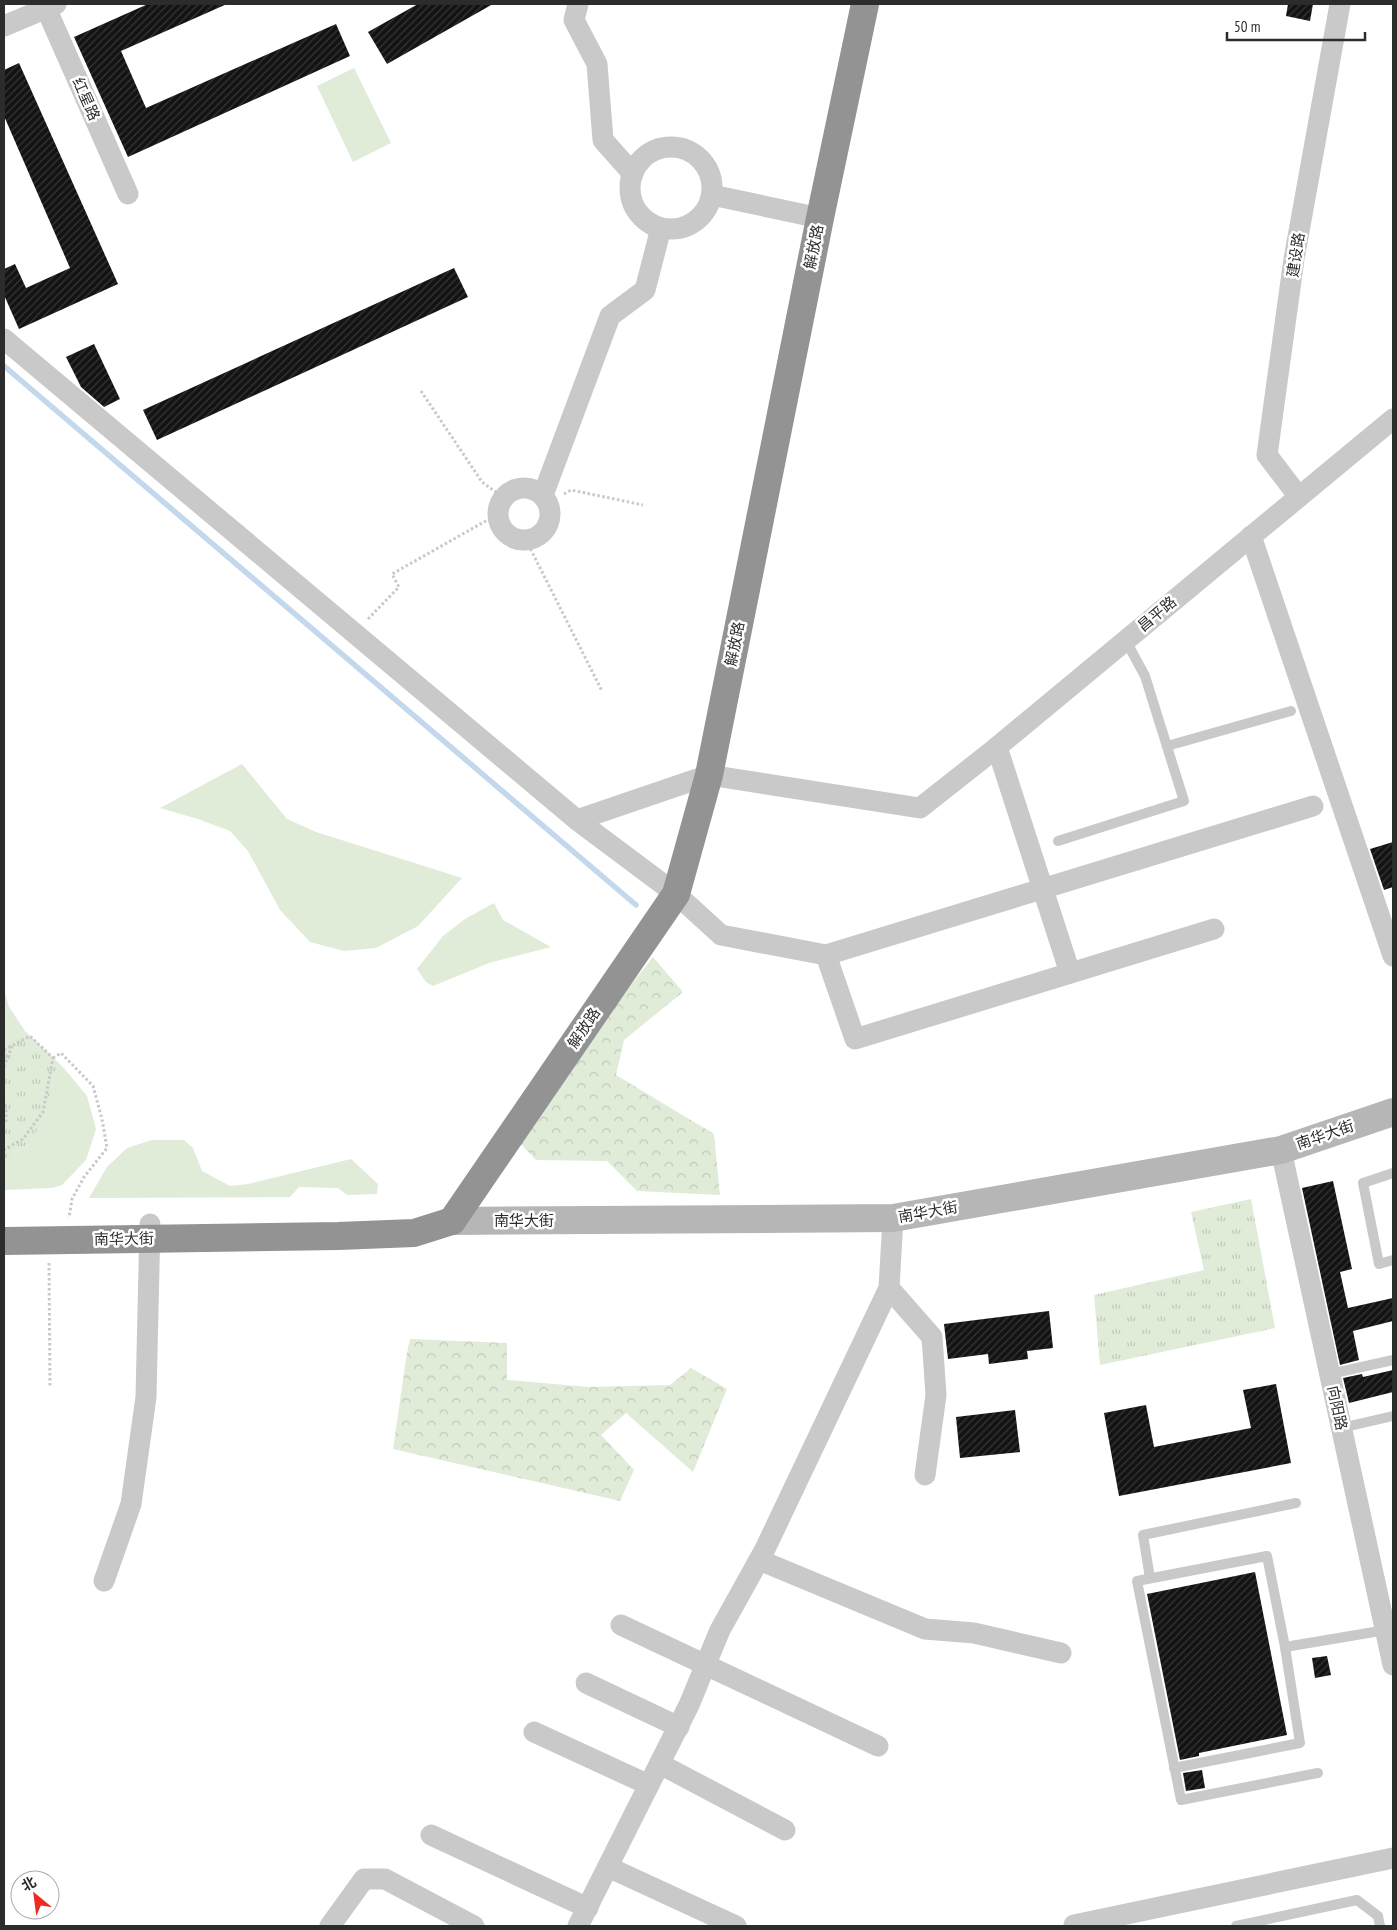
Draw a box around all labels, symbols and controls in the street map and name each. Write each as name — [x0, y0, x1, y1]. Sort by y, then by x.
scale bar — [1227, 10, 1364, 42]
text: 50 m — [1234, 17, 1260, 36]
street label: 红星路 — [69, 74, 104, 123]
street label: 解放路 — [800, 223, 827, 271]
street label: 建设路 — [1283, 231, 1308, 279]
street label: 昌平路 — [1133, 592, 1180, 635]
street label: 解放路 — [721, 620, 748, 668]
street label: 解放路 — [563, 1004, 604, 1052]
street label: 南华大街 — [1293, 1116, 1356, 1153]
street label: 南华大街 — [897, 1197, 959, 1226]
street label: 南华大街 — [494, 1211, 554, 1230]
street label: 南华大街 — [94, 1228, 154, 1249]
street label: 向阳路 — [1324, 1384, 1351, 1432]
north arrow — [10, 1870, 60, 1920]
text: 北 — [18, 1872, 39, 1895]

